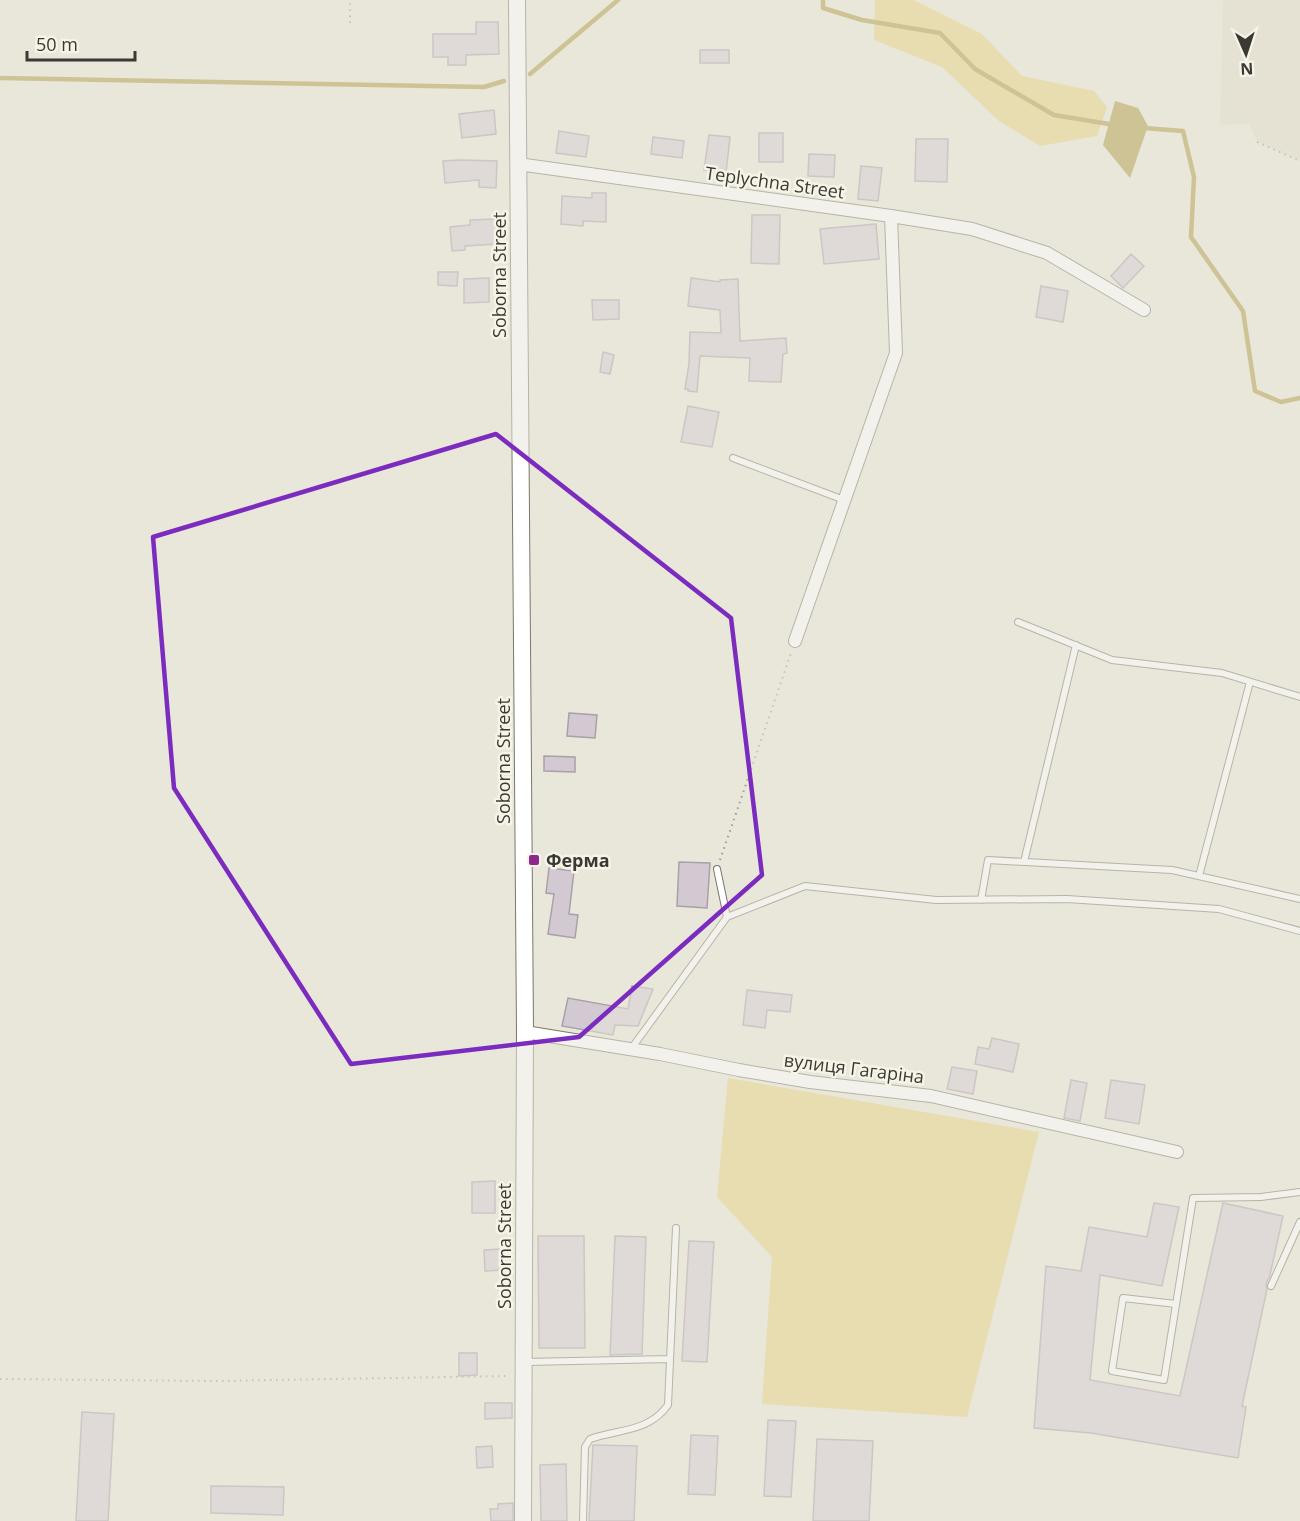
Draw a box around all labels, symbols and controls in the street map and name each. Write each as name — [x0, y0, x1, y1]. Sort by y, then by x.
scale bar — [27, 24, 135, 62]
north arrow — [1216, 24, 1276, 84]
text: 50 m — [36, 32, 78, 56]
text: N — [1240, 58, 1254, 80]
street label: Teplychna Street — [704, 160, 846, 204]
street label: Soborna Street — [487, 212, 511, 338]
street label: Soborna Street — [491, 698, 515, 824]
place label: Ферма — [546, 848, 610, 872]
marker: Ферма — [527, 853, 541, 867]
street label: вулиця Гагаріна — [783, 1047, 925, 1089]
street label: Soborna Street — [492, 1183, 516, 1309]

